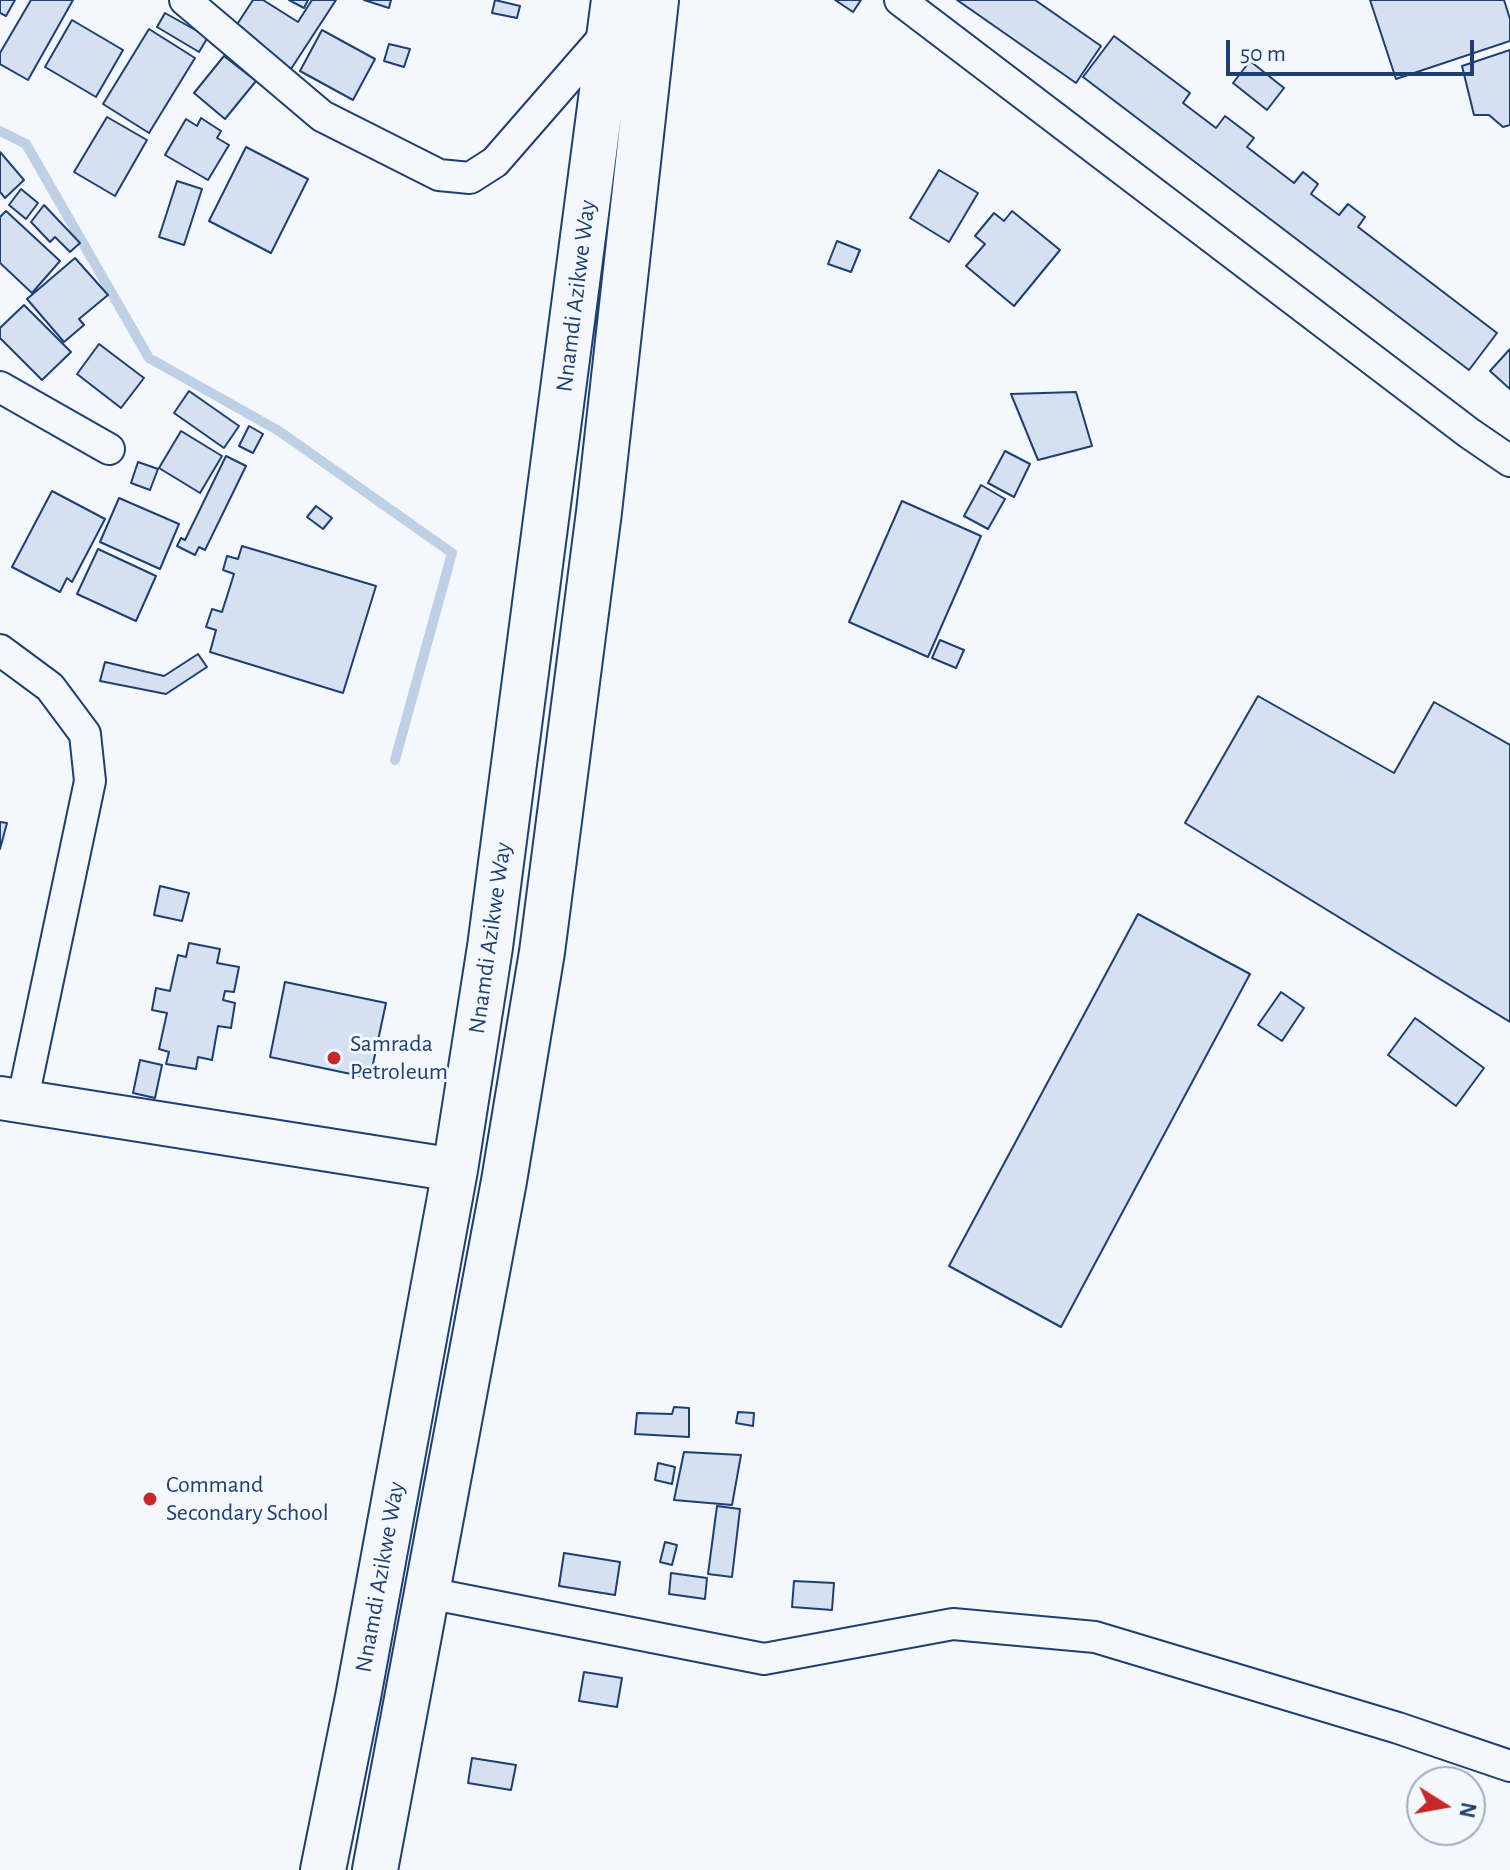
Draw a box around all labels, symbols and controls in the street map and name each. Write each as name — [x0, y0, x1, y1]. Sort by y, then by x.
scale bar — [1230, 24, 1478, 74]
text: 50 m — [1240, 42, 1286, 66]
street label: Nnamdi Azikwe Way — [550, 198, 602, 394]
street label: Nnamdi Azikwe Way — [462, 840, 518, 1036]
place label: Samrada Petroleum — [350, 1030, 448, 1086]
marker: Samrada Petroleum — [325, 1049, 343, 1067]
place label: Command Secondary School — [166, 1471, 329, 1527]
street label: Nnamdi Azikwe Way — [349, 1479, 411, 1675]
marker: Command Secondary School — [141, 1490, 159, 1508]
north arrow — [1406, 1766, 1486, 1846]
text: N — [1455, 1801, 1480, 1820]

